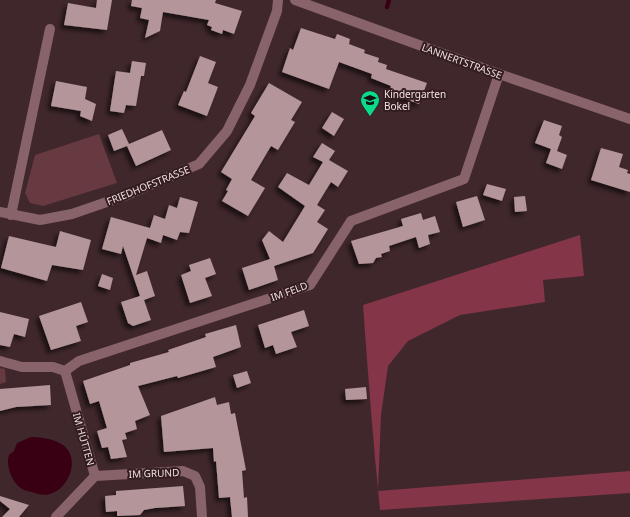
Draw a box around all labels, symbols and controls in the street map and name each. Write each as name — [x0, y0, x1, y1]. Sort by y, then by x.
street label: LANNERTSTRASSE — [420, 40, 504, 82]
place label: Kindergarten Bokel — [384, 87, 446, 113]
school or university icon: Kindergarten Bokel — [359, 89, 381, 117]
street label: FRIEDHOFSTRASSE — [104, 162, 192, 208]
street label: IM FELD — [269, 278, 309, 304]
street label: IM HÜTTEN — [70, 411, 98, 467]
street label: IM GRUND — [128, 465, 180, 481]

